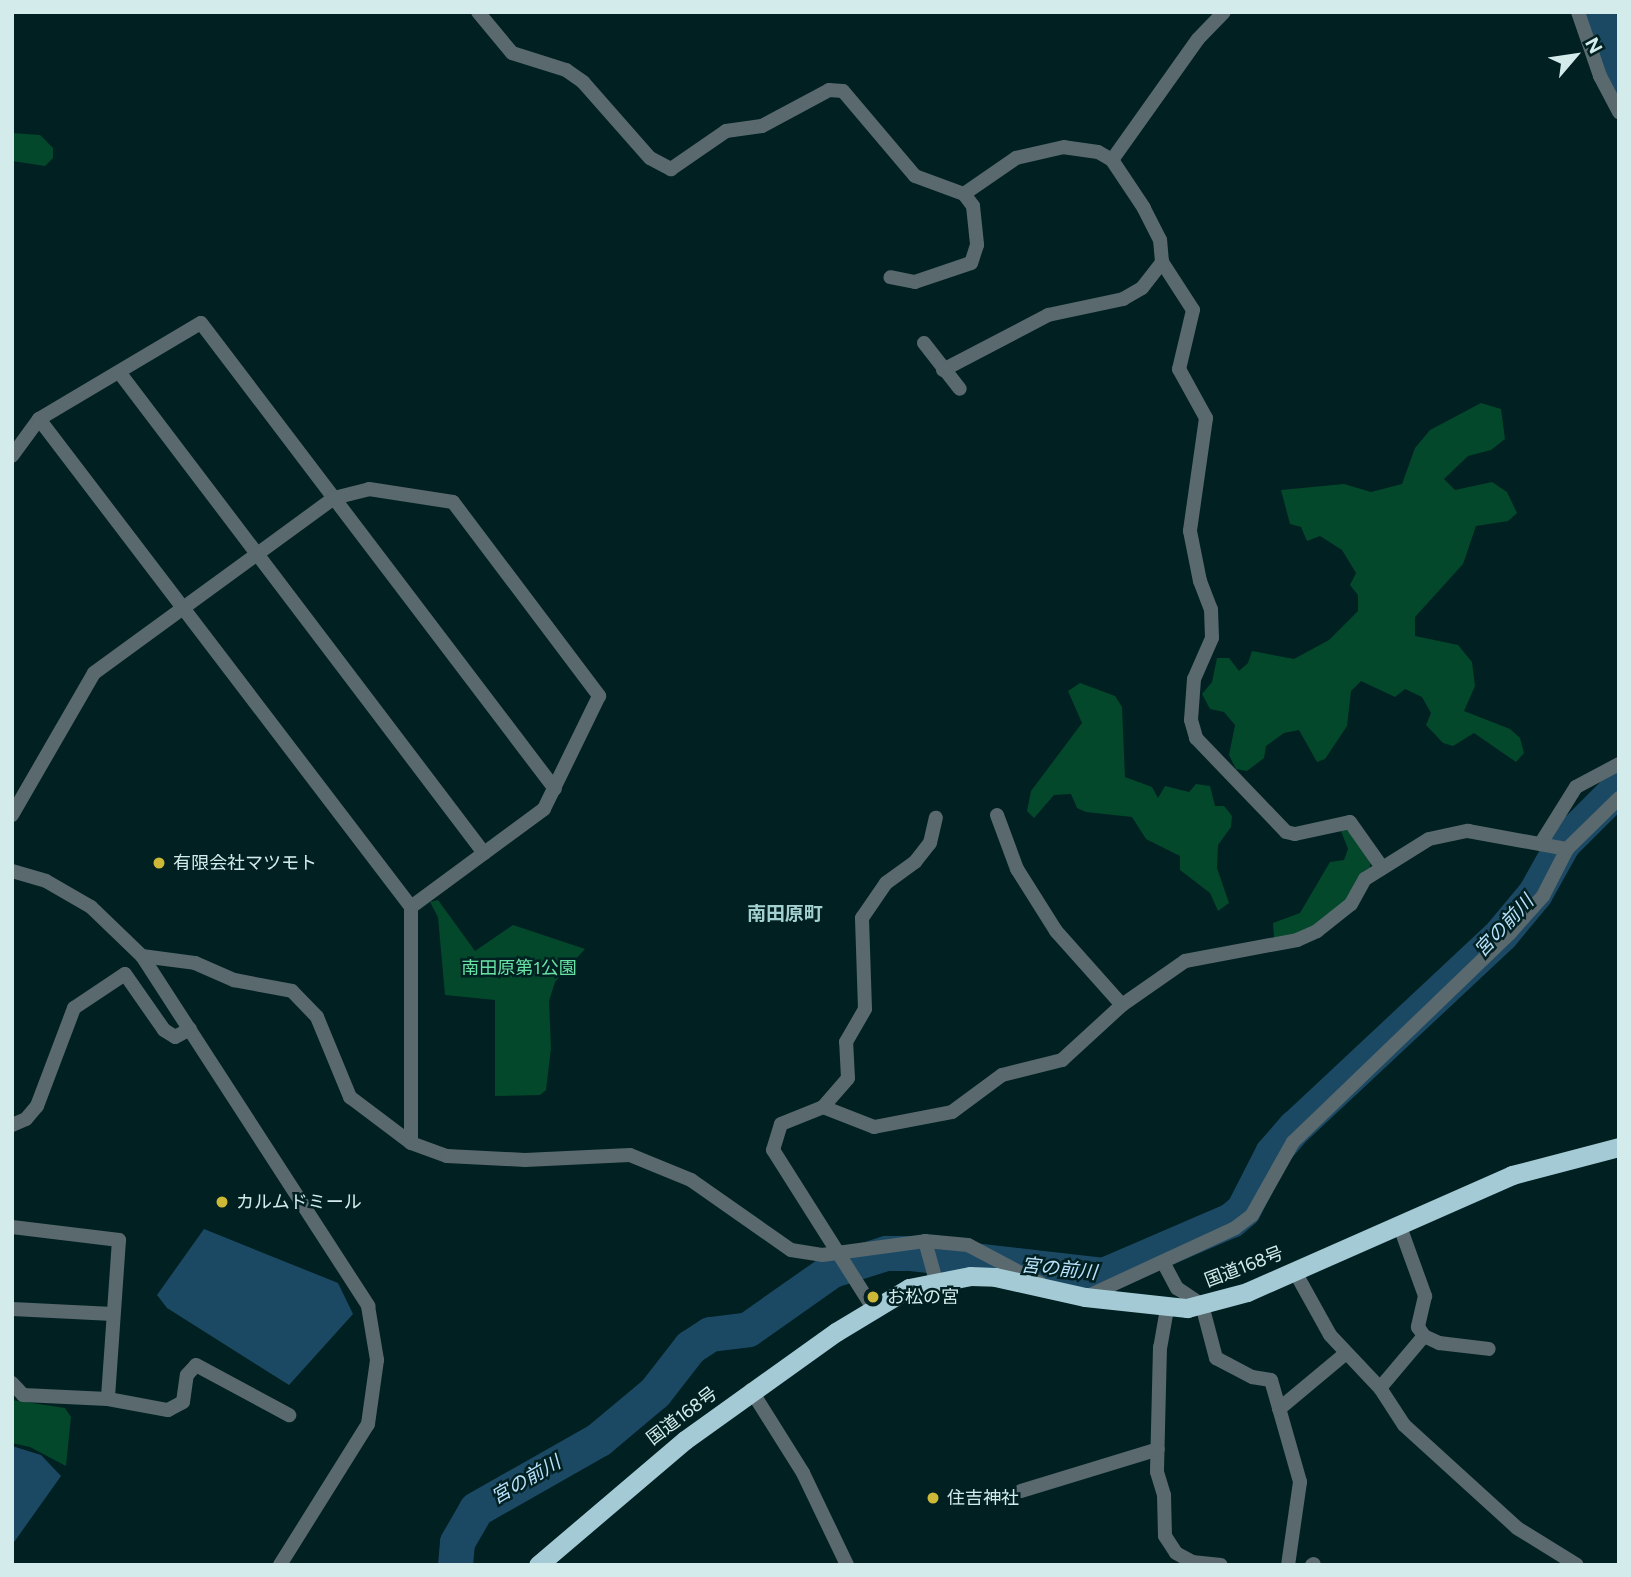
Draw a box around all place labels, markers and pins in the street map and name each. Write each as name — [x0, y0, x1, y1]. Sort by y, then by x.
place label: 有限会社マツモト — [173, 852, 317, 874]
marker: 有限会社マツモト — [151, 855, 167, 871]
place label: カルムドミール — [236, 1191, 362, 1213]
marker: カルムドミール — [214, 1194, 230, 1210]
place label: お松の宮 — [887, 1286, 959, 1308]
marker: お松の宮 — [865, 1289, 881, 1305]
place label: 住吉神社 — [947, 1487, 1019, 1509]
marker: 住吉神社 — [925, 1490, 941, 1506]

